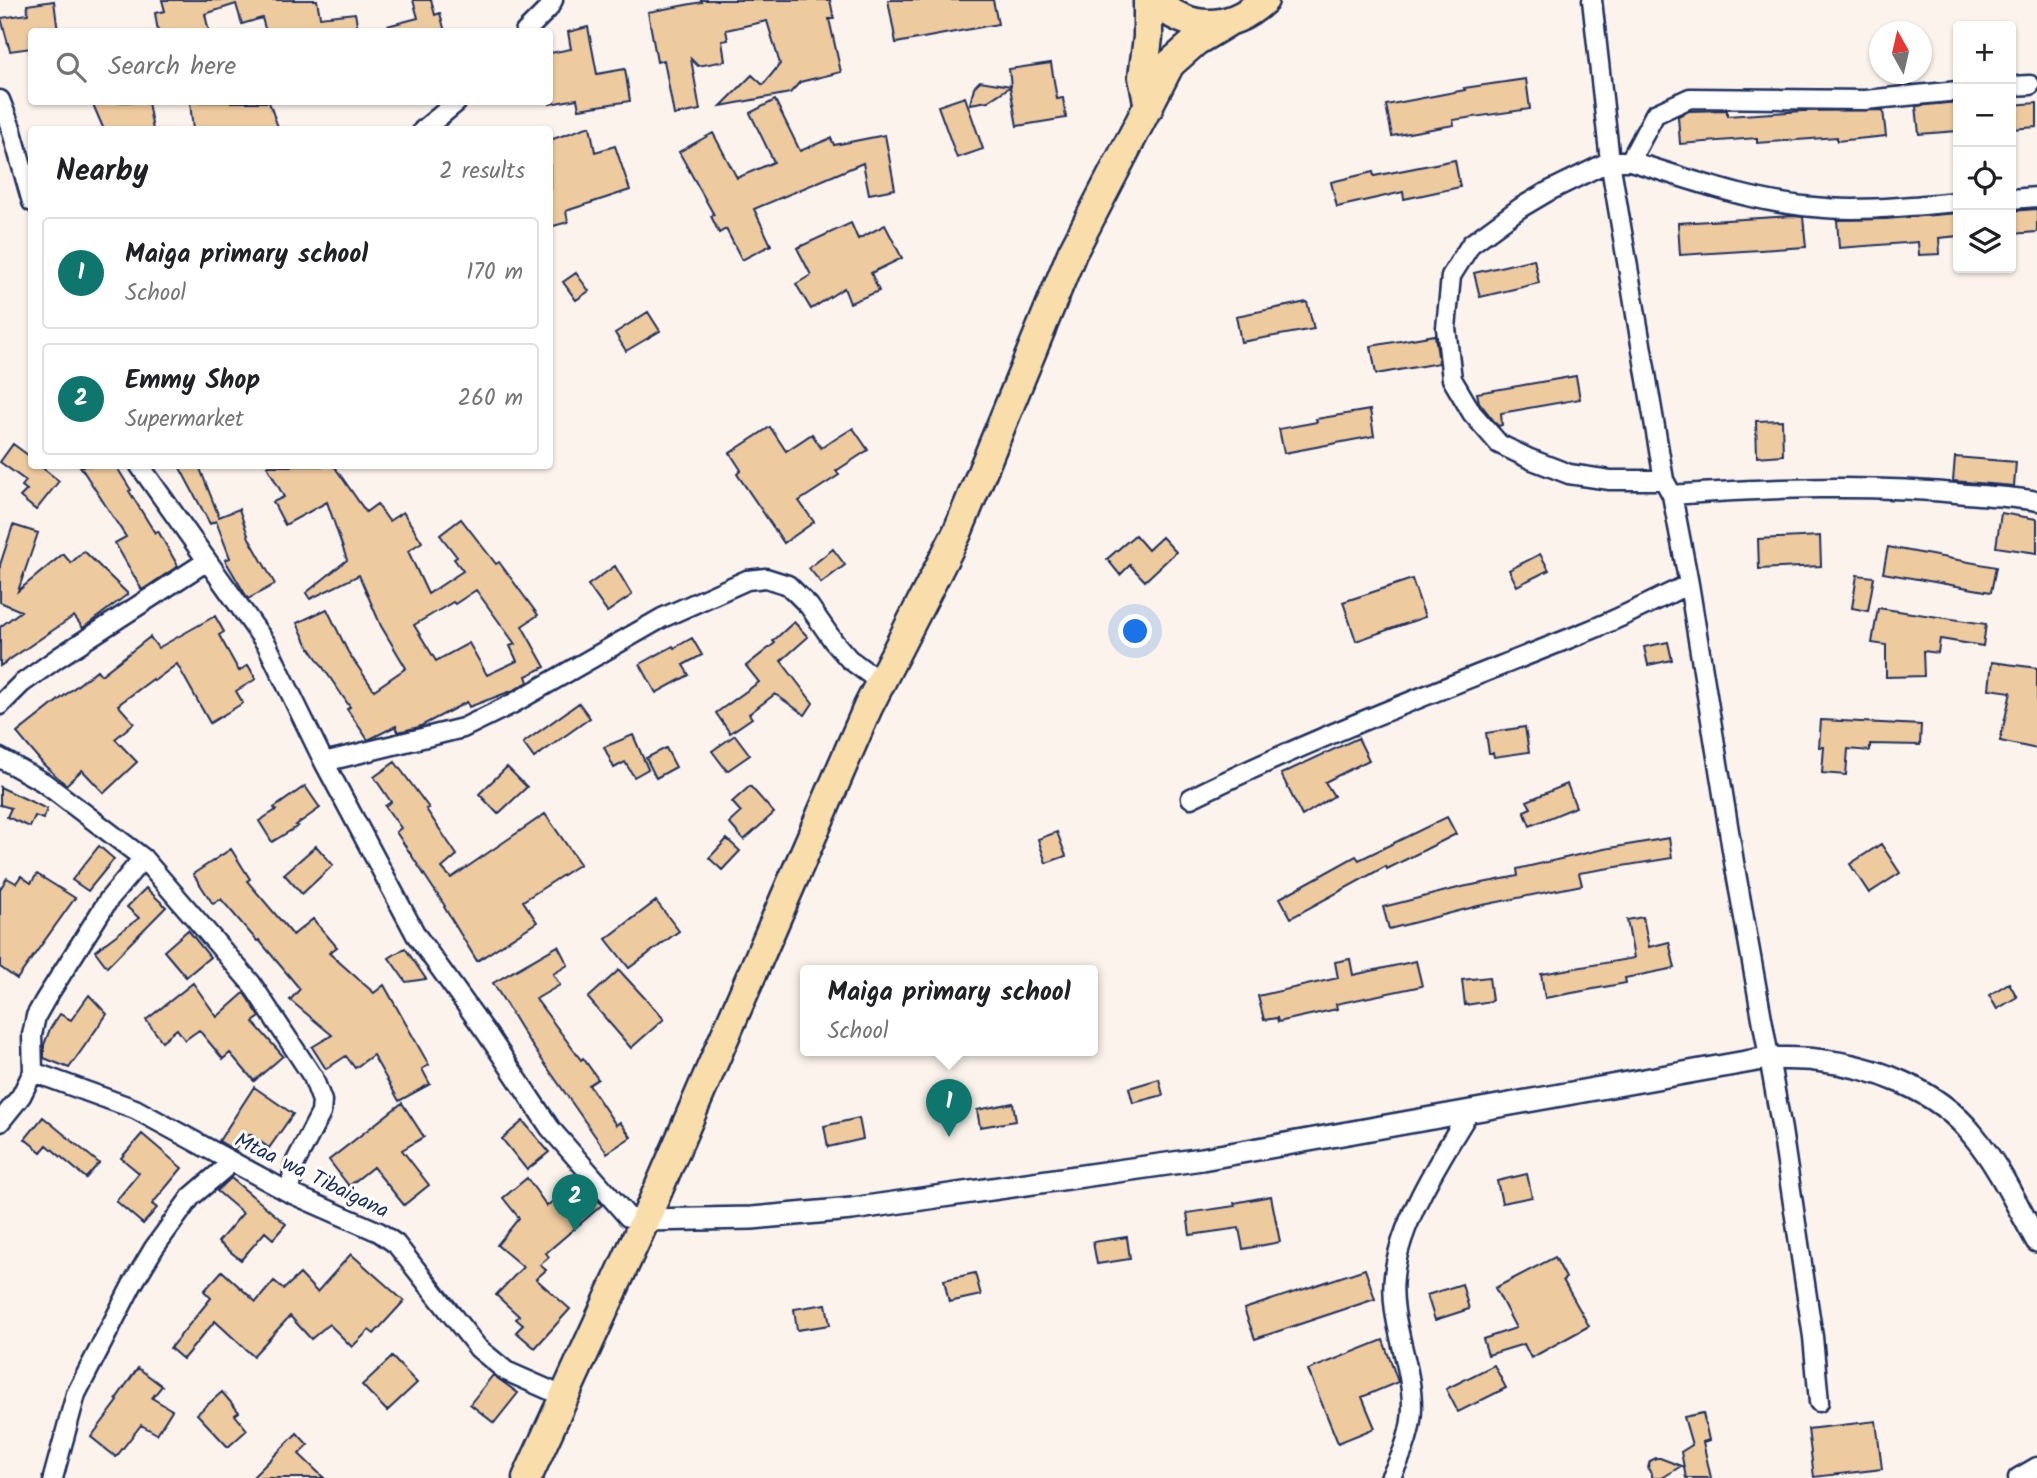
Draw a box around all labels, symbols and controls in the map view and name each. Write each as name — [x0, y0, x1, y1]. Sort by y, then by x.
north arrow — [1869, 21, 1932, 84]
map controls — [1953, 21, 2016, 273]
button: + — [1953, 21, 2016, 84]
search box — [28, 28, 553, 105]
text: Search here — [108, 46, 236, 88]
icon: search — [52, 48, 90, 86]
button: − — [1953, 84, 2016, 147]
button: locate — [1953, 147, 2016, 210]
text: Nearby — [56, 148, 148, 196]
text: 2 results — [439, 154, 525, 190]
button: layers — [1953, 210, 2016, 273]
text: Maiga primary school — [125, 234, 368, 276]
text: 1 — [78, 255, 84, 291]
text: 170 m — [466, 255, 523, 291]
text: School — [125, 276, 186, 312]
text: Emmy Shop — [125, 360, 260, 402]
text: 2 — [74, 381, 88, 417]
text: 260 m — [458, 381, 523, 417]
text: Supermarket — [125, 402, 244, 438]
your location — [1118, 614, 1152, 648]
popup — [800, 965, 1098, 1056]
text: Maiga primary school — [827, 972, 1071, 1014]
text: School — [827, 1014, 889, 1050]
pin: 1 — [926, 1079, 972, 1137]
street label: Mtaa wa Tibaigana — [229, 1125, 394, 1228]
pin: 2 — [552, 1174, 598, 1232]

